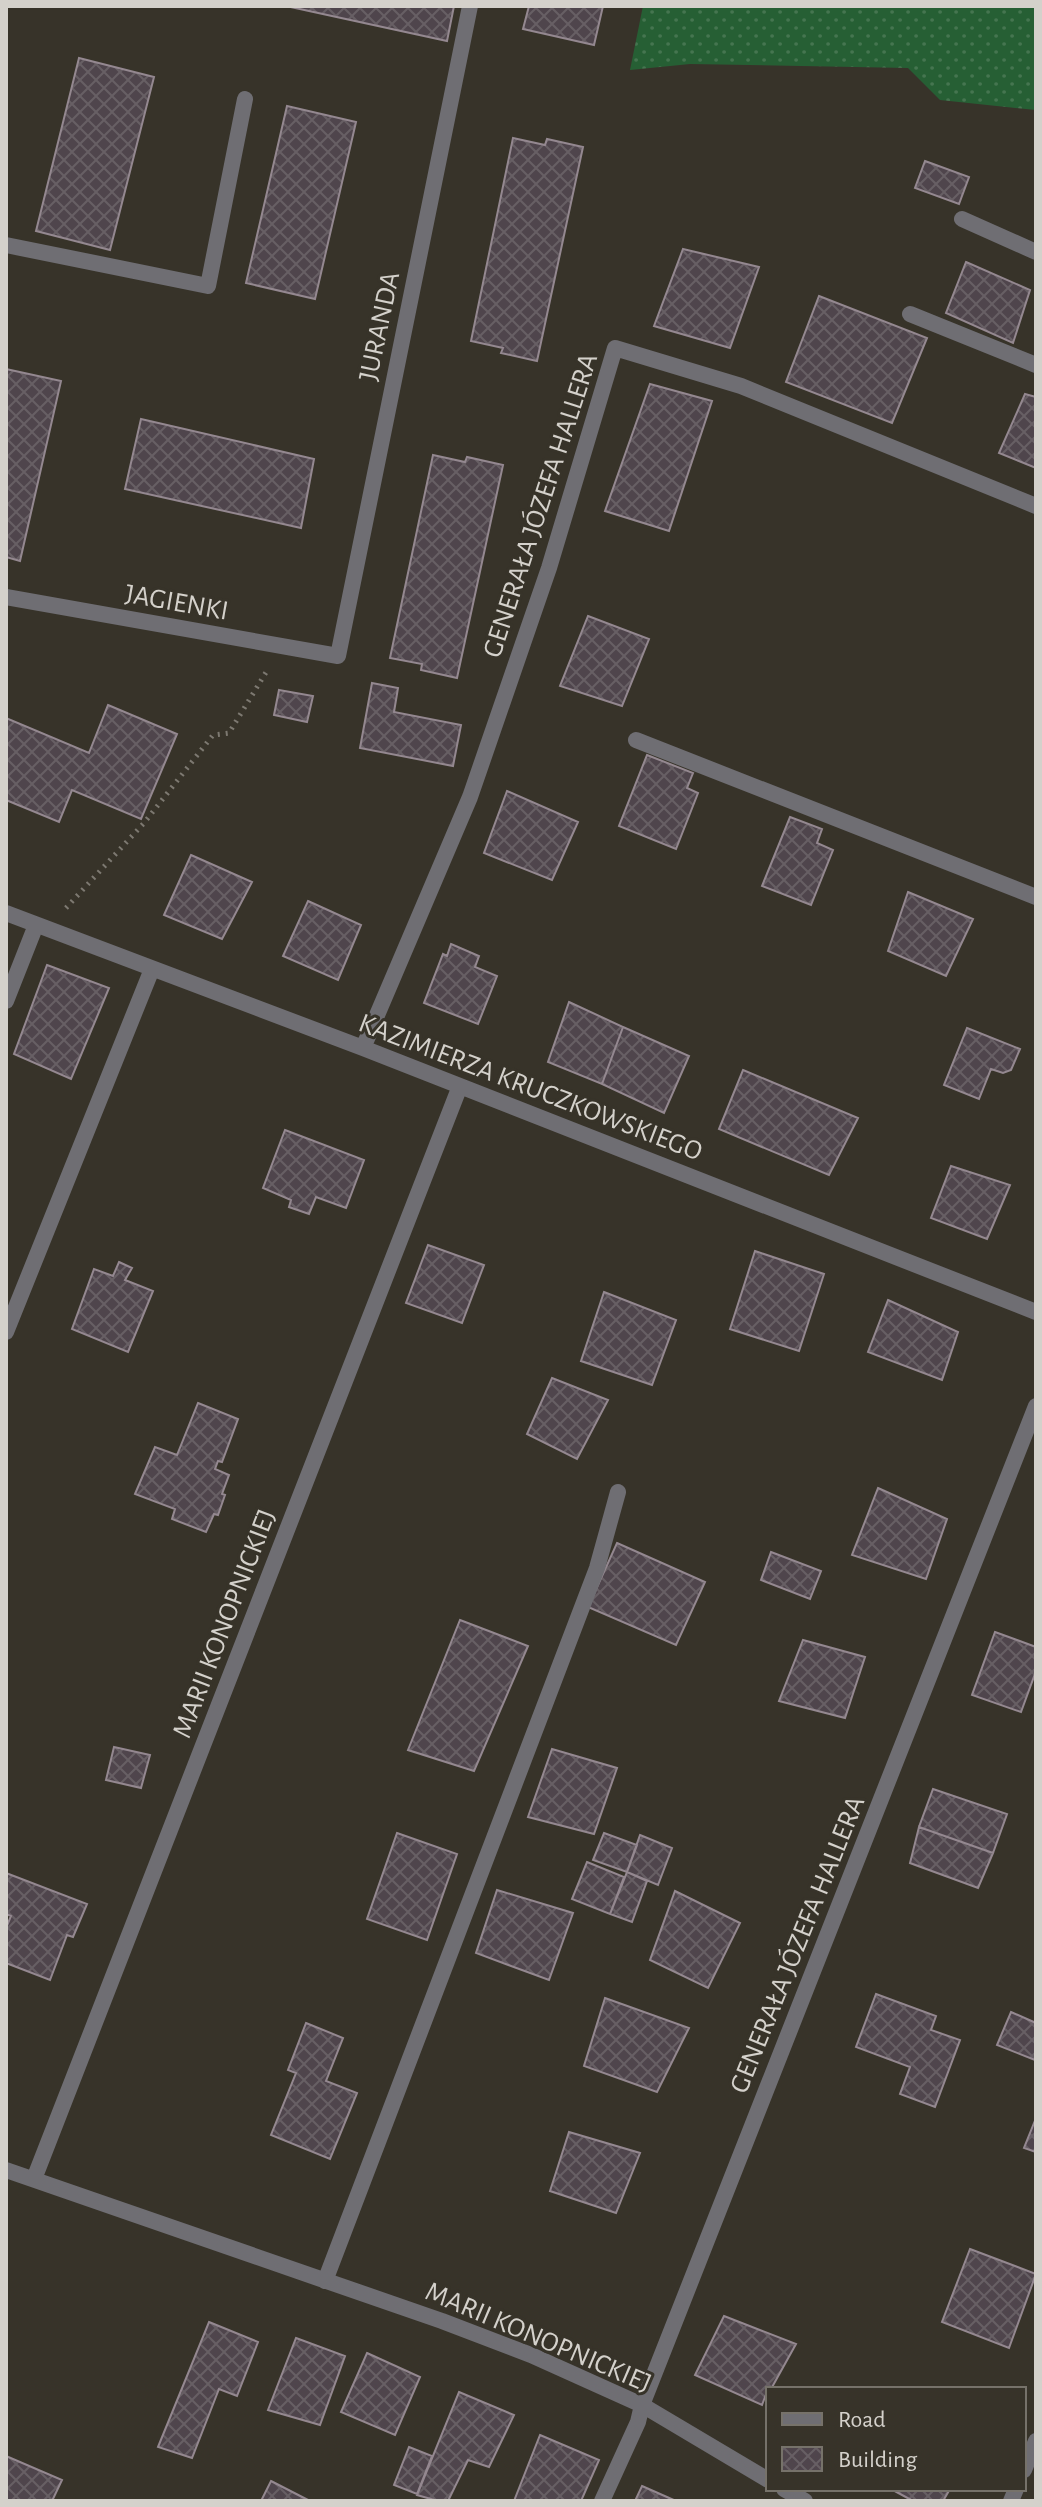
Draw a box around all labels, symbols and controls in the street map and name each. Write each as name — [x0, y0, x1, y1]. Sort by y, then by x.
street label: JURANDA — [355, 269, 405, 384]
street label: GENERAŁA JÓZEFA HALLERA — [476, 349, 603, 661]
street label: JAGIENKI — [123, 580, 230, 626]
street label: KAZIMIERZA KRUCZKOWSKIEGO — [355, 1009, 706, 1166]
street label: MARII KONOPNICKIEJ — [168, 1505, 281, 1742]
street label: GENERAŁA JÓZEFA HALLERA — [723, 1791, 870, 2097]
street label: MARII KONOPNICKIEJ — [421, 2278, 655, 2398]
legend — [766, 2387, 1026, 2491]
text: Road — [838, 2408, 886, 2432]
text: Building — [838, 2448, 917, 2472]

